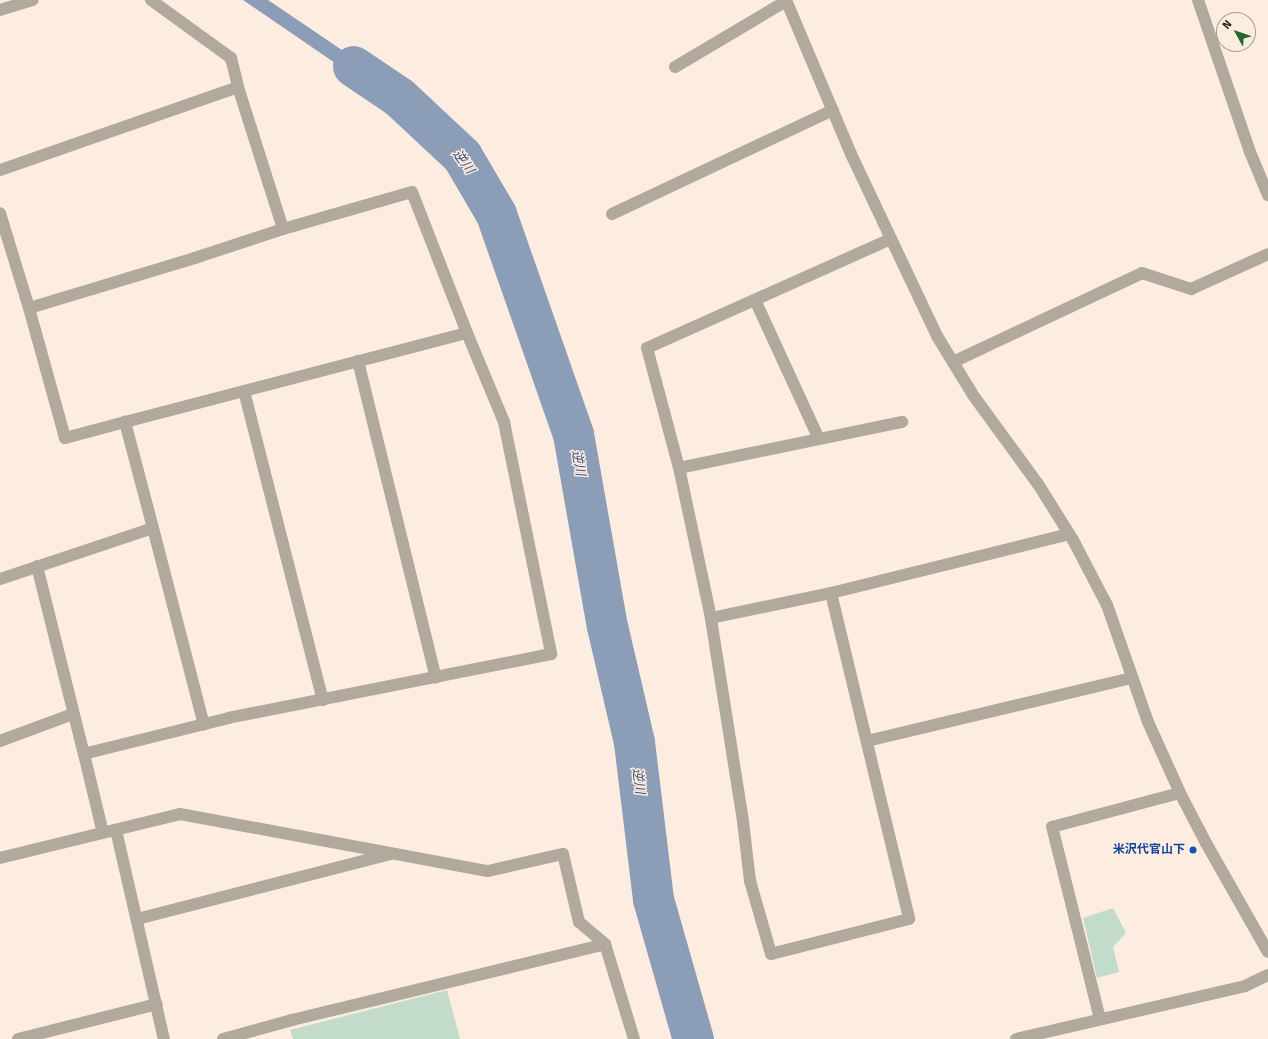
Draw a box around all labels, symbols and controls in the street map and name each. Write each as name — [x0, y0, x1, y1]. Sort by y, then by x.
north arrow — [1216, 12, 1256, 52]
text: N — [1220, 18, 1235, 32]
water label: 逆川 — [449, 147, 477, 177]
water label: 逆川 — [568, 449, 588, 477]
water label: 逆川 — [629, 767, 647, 795]
place label: 米沢代官山下 — [1113, 843, 1185, 857]
marker: 米沢代官山下 — [1188, 845, 1198, 855]

